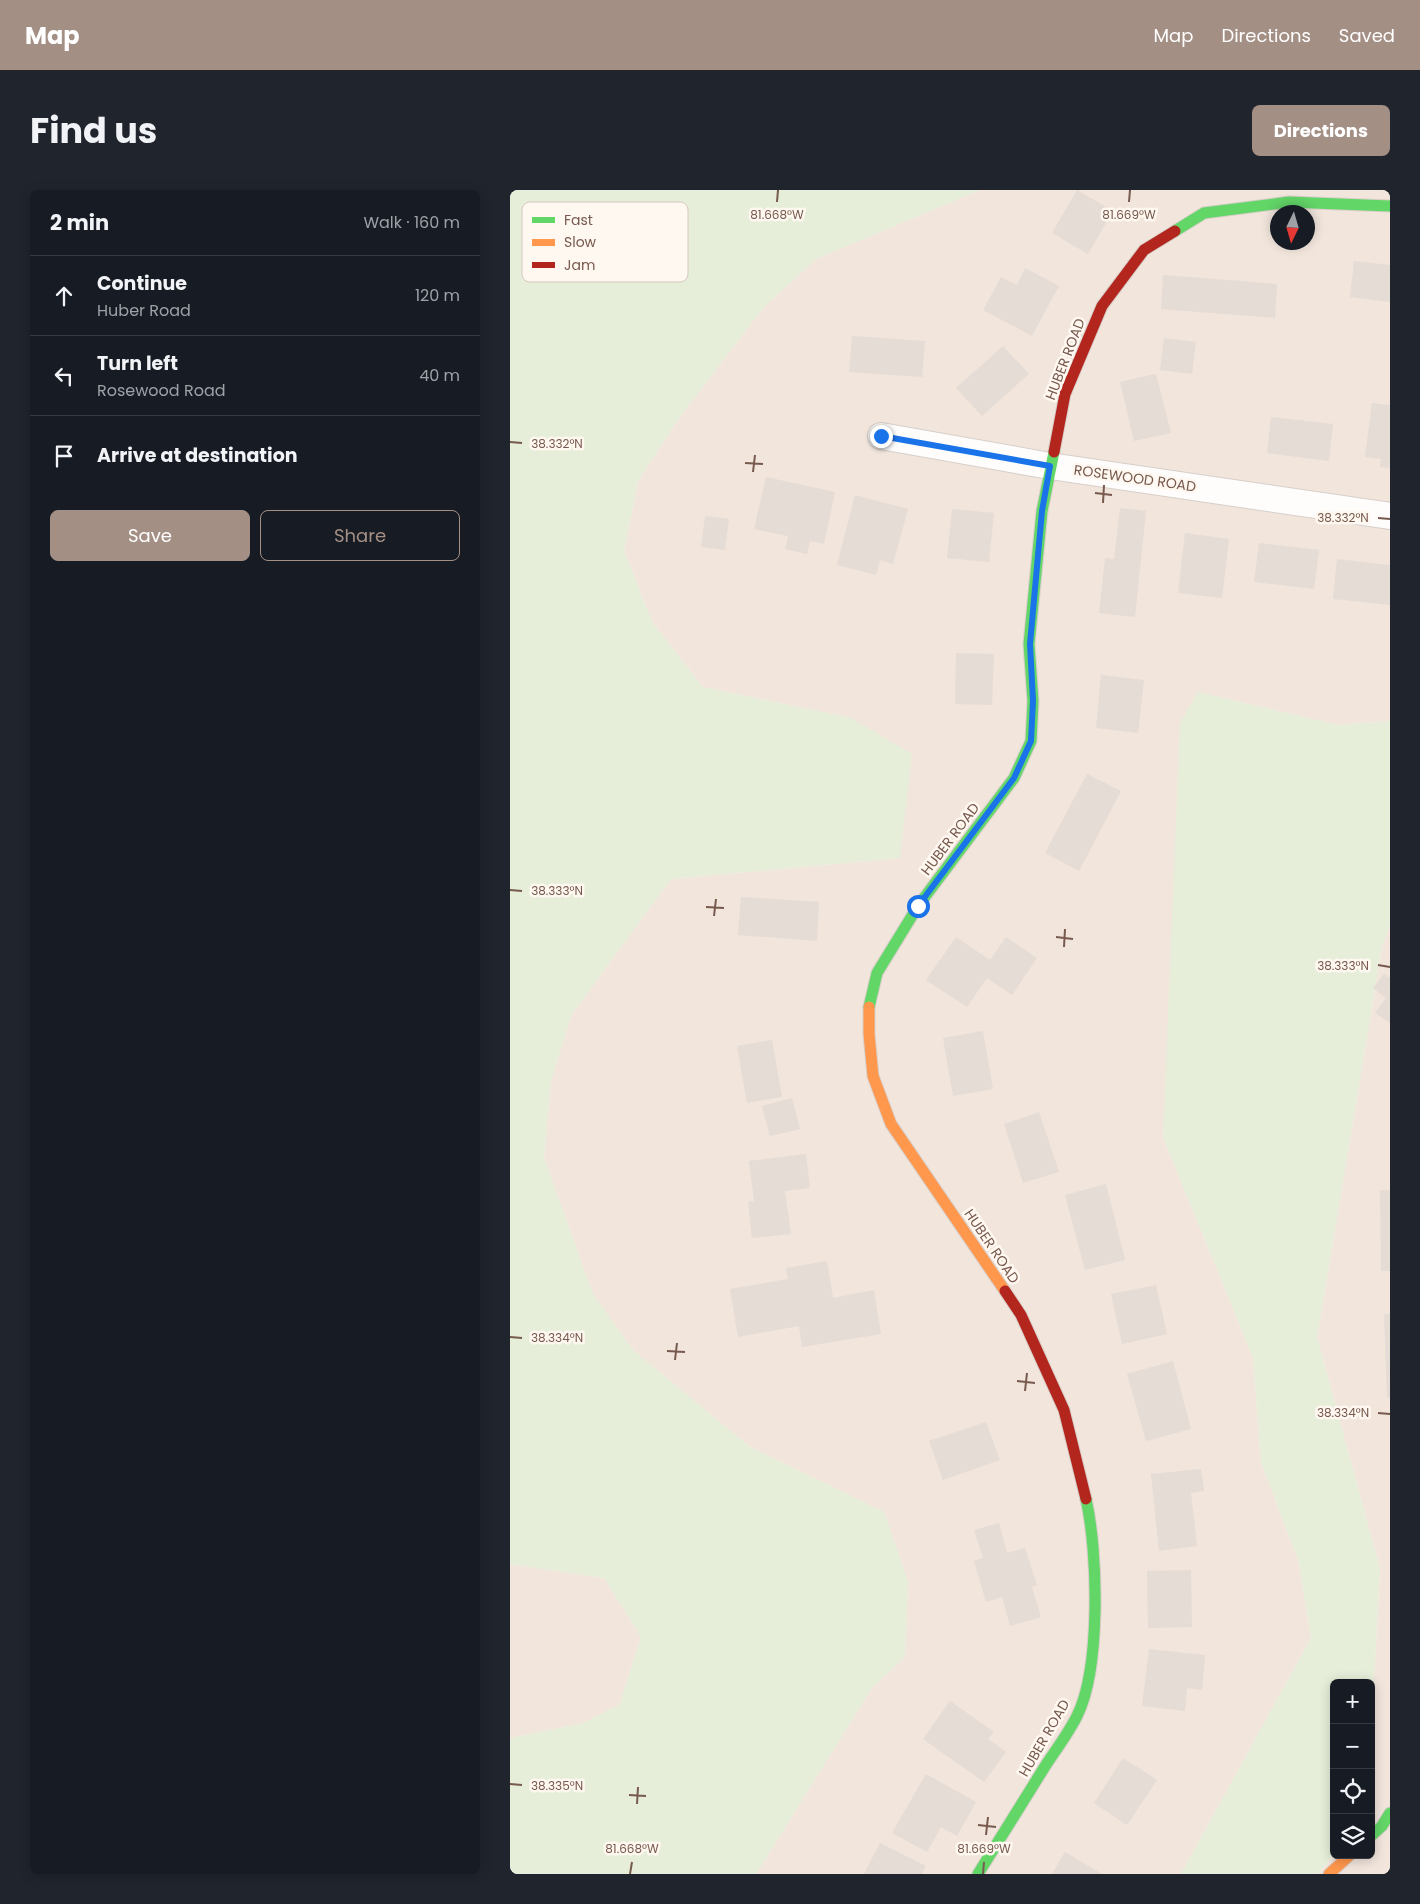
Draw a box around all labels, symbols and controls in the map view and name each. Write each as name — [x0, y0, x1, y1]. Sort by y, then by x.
text: Map — [25, 19, 80, 52]
text: Map — [1154, 23, 1193, 48]
text: Directions — [1221, 23, 1311, 48]
text: Saved — [1339, 23, 1395, 48]
button: Directions — [1252, 105, 1390, 156]
text: Find us — [30, 106, 157, 155]
legend — [522, 202, 688, 282]
north arrow — [1270, 205, 1315, 250]
text: 81.668°W — [750, 206, 804, 223]
text: 81.669°W — [1102, 206, 1156, 223]
text: 2 min — [50, 208, 109, 237]
text: Fast — [564, 210, 593, 230]
text: Walk · 160 m — [363, 211, 460, 234]
text: Slow — [564, 232, 597, 252]
text: Jam — [564, 255, 595, 275]
text: Continue — [97, 270, 187, 297]
icon: ahead — [50, 282, 78, 310]
text: 120 m — [415, 284, 460, 307]
text: Huber Road — [97, 299, 191, 322]
street label: HUBER ROAD — [1040, 315, 1090, 403]
text: Turn left — [97, 350, 178, 377]
icon: left — [50, 362, 78, 390]
text: 40 m — [419, 364, 460, 387]
text: Rosewood Road — [97, 379, 226, 402]
route end — [870, 425, 893, 448]
text: 38.332°N — [531, 435, 583, 452]
icon: arrive — [50, 442, 78, 470]
text: Arrive at destination — [97, 442, 298, 469]
street label: ROSEWOOD ROAD — [1073, 460, 1197, 496]
text: 38.332°N — [1317, 509, 1369, 526]
button: Save — [50, 510, 250, 561]
button: Share — [260, 510, 460, 561]
street label: HUBER ROAD — [916, 799, 984, 879]
text: 38.333°N — [531, 882, 583, 899]
route start — [907, 895, 930, 918]
text: 38.333°N — [1317, 957, 1369, 974]
street label: HUBER ROAD — [960, 1205, 1024, 1287]
text: 38.334°N — [531, 1329, 583, 1346]
text: 38.334°N — [1317, 1404, 1369, 1421]
map controls — [1330, 1679, 1375, 1859]
button: + — [1330, 1679, 1375, 1724]
street label: HUBER ROAD — [1014, 1696, 1074, 1780]
button: − — [1330, 1724, 1375, 1769]
button: locate — [1330, 1769, 1375, 1814]
text: 38.335°N — [531, 1777, 583, 1794]
button: layers — [1330, 1814, 1375, 1859]
text: 81.668°W — [605, 1840, 659, 1857]
text: 81.669°W — [957, 1840, 1011, 1857]

